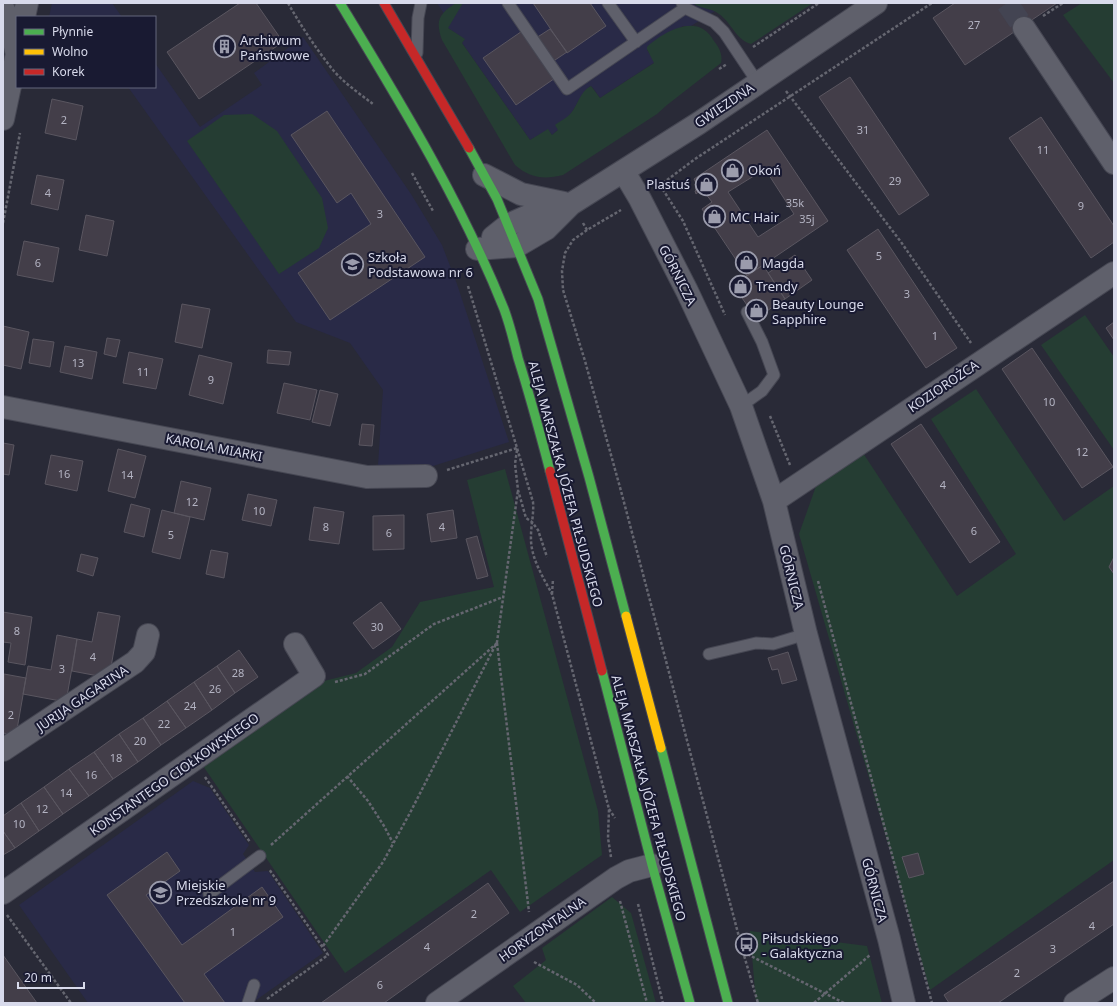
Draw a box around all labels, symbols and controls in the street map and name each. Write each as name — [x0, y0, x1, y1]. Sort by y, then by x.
legend — [16, 16, 156, 88]
house number: 27 — [968, 17, 980, 32]
text: Płynnie — [52, 23, 93, 40]
place label: Archiwum Państwowe — [240, 31, 310, 64]
building icon: Archiwum Państwowe — [212, 34, 238, 60]
text: Wolno — [52, 43, 88, 60]
text: Korek — [52, 63, 85, 80]
street label: GWIEZDNA — [691, 78, 758, 132]
house number: 2 — [61, 112, 67, 127]
house number: 31 — [857, 122, 869, 137]
house number: 11 — [1037, 142, 1049, 157]
shop icon: Okoń — [719, 157, 745, 183]
place label: Okoń — [748, 161, 781, 179]
shop icon: Plastuś — [693, 171, 719, 197]
house number: 29 — [889, 173, 901, 188]
place label: Plastuś — [646, 175, 690, 193]
house number: 4 — [45, 185, 52, 200]
house number: 35k — [786, 195, 804, 210]
house number: 9 — [1078, 198, 1084, 213]
shop icon: MC Hair — [702, 204, 728, 230]
house number: 3 — [377, 206, 383, 221]
place label: MC Hair — [730, 208, 780, 226]
house number: 35j — [799, 211, 815, 226]
street label: GÓRNICZA — [655, 242, 701, 309]
place label: Szkoła Podstawowa nr 6 — [368, 248, 473, 281]
house number: 5 — [876, 248, 882, 263]
shop icon: Magda — [733, 250, 759, 276]
school or university icon: Szkoła Podstawowa nr 6 — [339, 251, 365, 277]
place label: Magda — [762, 254, 804, 272]
house number: 6 — [35, 255, 41, 270]
shop icon: Trendy — [727, 273, 753, 299]
place label: Trendy — [756, 277, 798, 295]
house number: 3 — [904, 286, 910, 301]
place label: Beauty Lounge Sapphire — [772, 295, 864, 328]
shop icon: Beauty Lounge Sapphire — [743, 298, 769, 324]
house number: 1 — [932, 328, 938, 343]
house number: 13 — [72, 355, 84, 370]
street label: KOZIOROŻCA — [904, 355, 982, 416]
street label: ALEJA MARSZAŁKA JÓZEFA PIŁSUDSKIEGO — [524, 359, 608, 609]
house number: 11 — [137, 364, 149, 379]
house number: 9 — [208, 372, 214, 387]
house number: 10 — [1043, 394, 1055, 409]
street label: KAROLA MIARKI — [164, 429, 264, 465]
house number: 12 — [1076, 444, 1088, 459]
house number: 16 — [58, 466, 70, 481]
house number: 14 — [121, 467, 134, 482]
house number: 4 — [940, 477, 947, 492]
house number: 12 — [186, 494, 198, 509]
house number: 10 — [253, 503, 265, 518]
house number: 8 — [323, 519, 329, 534]
house number: 4 — [439, 519, 446, 534]
house number: 6 — [971, 523, 977, 538]
house number: 6 — [386, 525, 392, 540]
house number: 5 — [168, 527, 174, 542]
street label: GÓRNICZA — [775, 543, 809, 612]
house number: 30 — [371, 619, 383, 634]
house number: 8 — [14, 623, 20, 638]
house number: 4 — [90, 649, 97, 664]
street label: JURIJA GAGARINA — [31, 660, 132, 736]
house number: 3 — [59, 661, 65, 676]
house number: 28 — [232, 665, 244, 680]
street label: ALEJA MARSZAŁKA JÓZEFA PIŁSUDSKIEGO — [607, 673, 691, 923]
house number: 26 — [209, 681, 221, 696]
house number: 24 — [184, 698, 197, 713]
house number: 2 — [8, 707, 14, 722]
street label: KONSTANTEGO CIOŁKOWSKIEGO — [86, 708, 262, 840]
house number: 22 — [158, 716, 170, 731]
house number: 20 — [134, 733, 146, 748]
house number: 18 — [110, 750, 122, 765]
house number: 16 — [85, 767, 97, 782]
house number: 14 — [60, 785, 73, 800]
house number: 12 — [36, 801, 48, 816]
house number: 10 — [13, 816, 25, 831]
street label: GÓRNICZA — [858, 856, 892, 925]
place label: Miejskie Przedszkole nr 9 — [176, 876, 276, 909]
school or university icon: Miejskie Przedszkole nr 9 — [147, 879, 173, 905]
street label: HORYZONTALNA — [495, 892, 590, 966]
house number: 2 — [471, 906, 477, 921]
house number: 4 — [1089, 918, 1096, 933]
house number: 1 — [230, 924, 236, 939]
place label: Piłsudskiego - Galaktyczna — [762, 929, 843, 962]
bus stop icon: Piłsudskiego - Galaktyczna — [734, 932, 760, 958]
house number: 4 — [424, 939, 431, 954]
house number: 3 — [1050, 941, 1056, 956]
scale bar — [18, 964, 84, 990]
house number: 2 — [1014, 965, 1020, 980]
text: 20 m — [24, 969, 52, 986]
house number: 6 — [377, 977, 383, 992]

